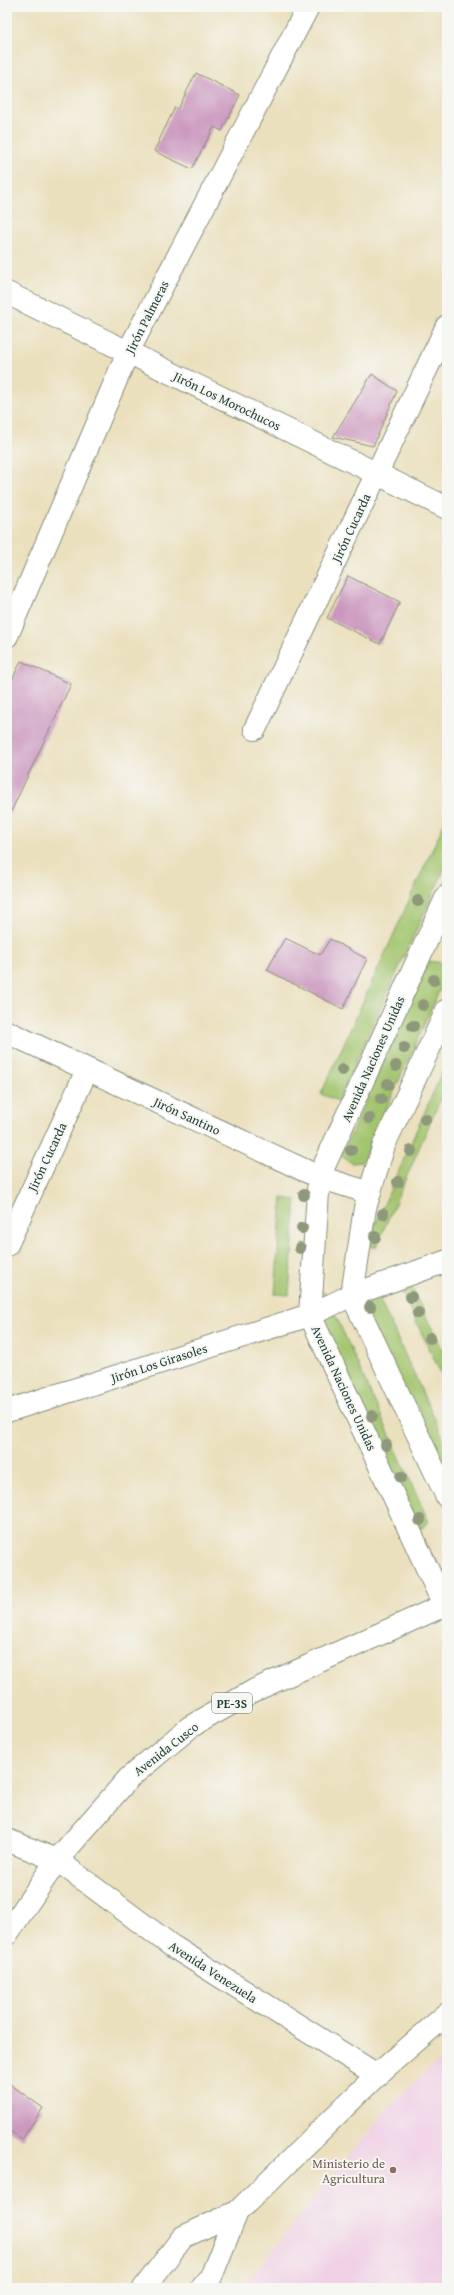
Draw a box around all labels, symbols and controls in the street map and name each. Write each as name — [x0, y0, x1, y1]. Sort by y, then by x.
street label: Jirón Palmeras — [119, 277, 174, 359]
street label: Jirón Los Morochucos — [168, 366, 284, 435]
street label: Jirón Cucarda — [326, 490, 376, 567]
street label: Avenida Naciones Unidas — [337, 993, 409, 1125]
street label: Jirón Santino — [149, 1091, 224, 1140]
street label: Jirón Cucarda — [22, 1119, 72, 1196]
street label: Avenida Naciones Unidas — [307, 1322, 381, 1454]
street label: Jirón Los Girasoles — [106, 1338, 210, 1388]
road number: PE-3S — [212, 1693, 252, 1713]
street label: Avenida Cusco — [129, 1717, 203, 1781]
street label: Avenida Venezuela — [165, 1936, 262, 2008]
place label: Ministerio de Agricultura — [312, 2154, 386, 2188]
marker: Ministerio de Agricultura — [388, 2165, 398, 2175]

